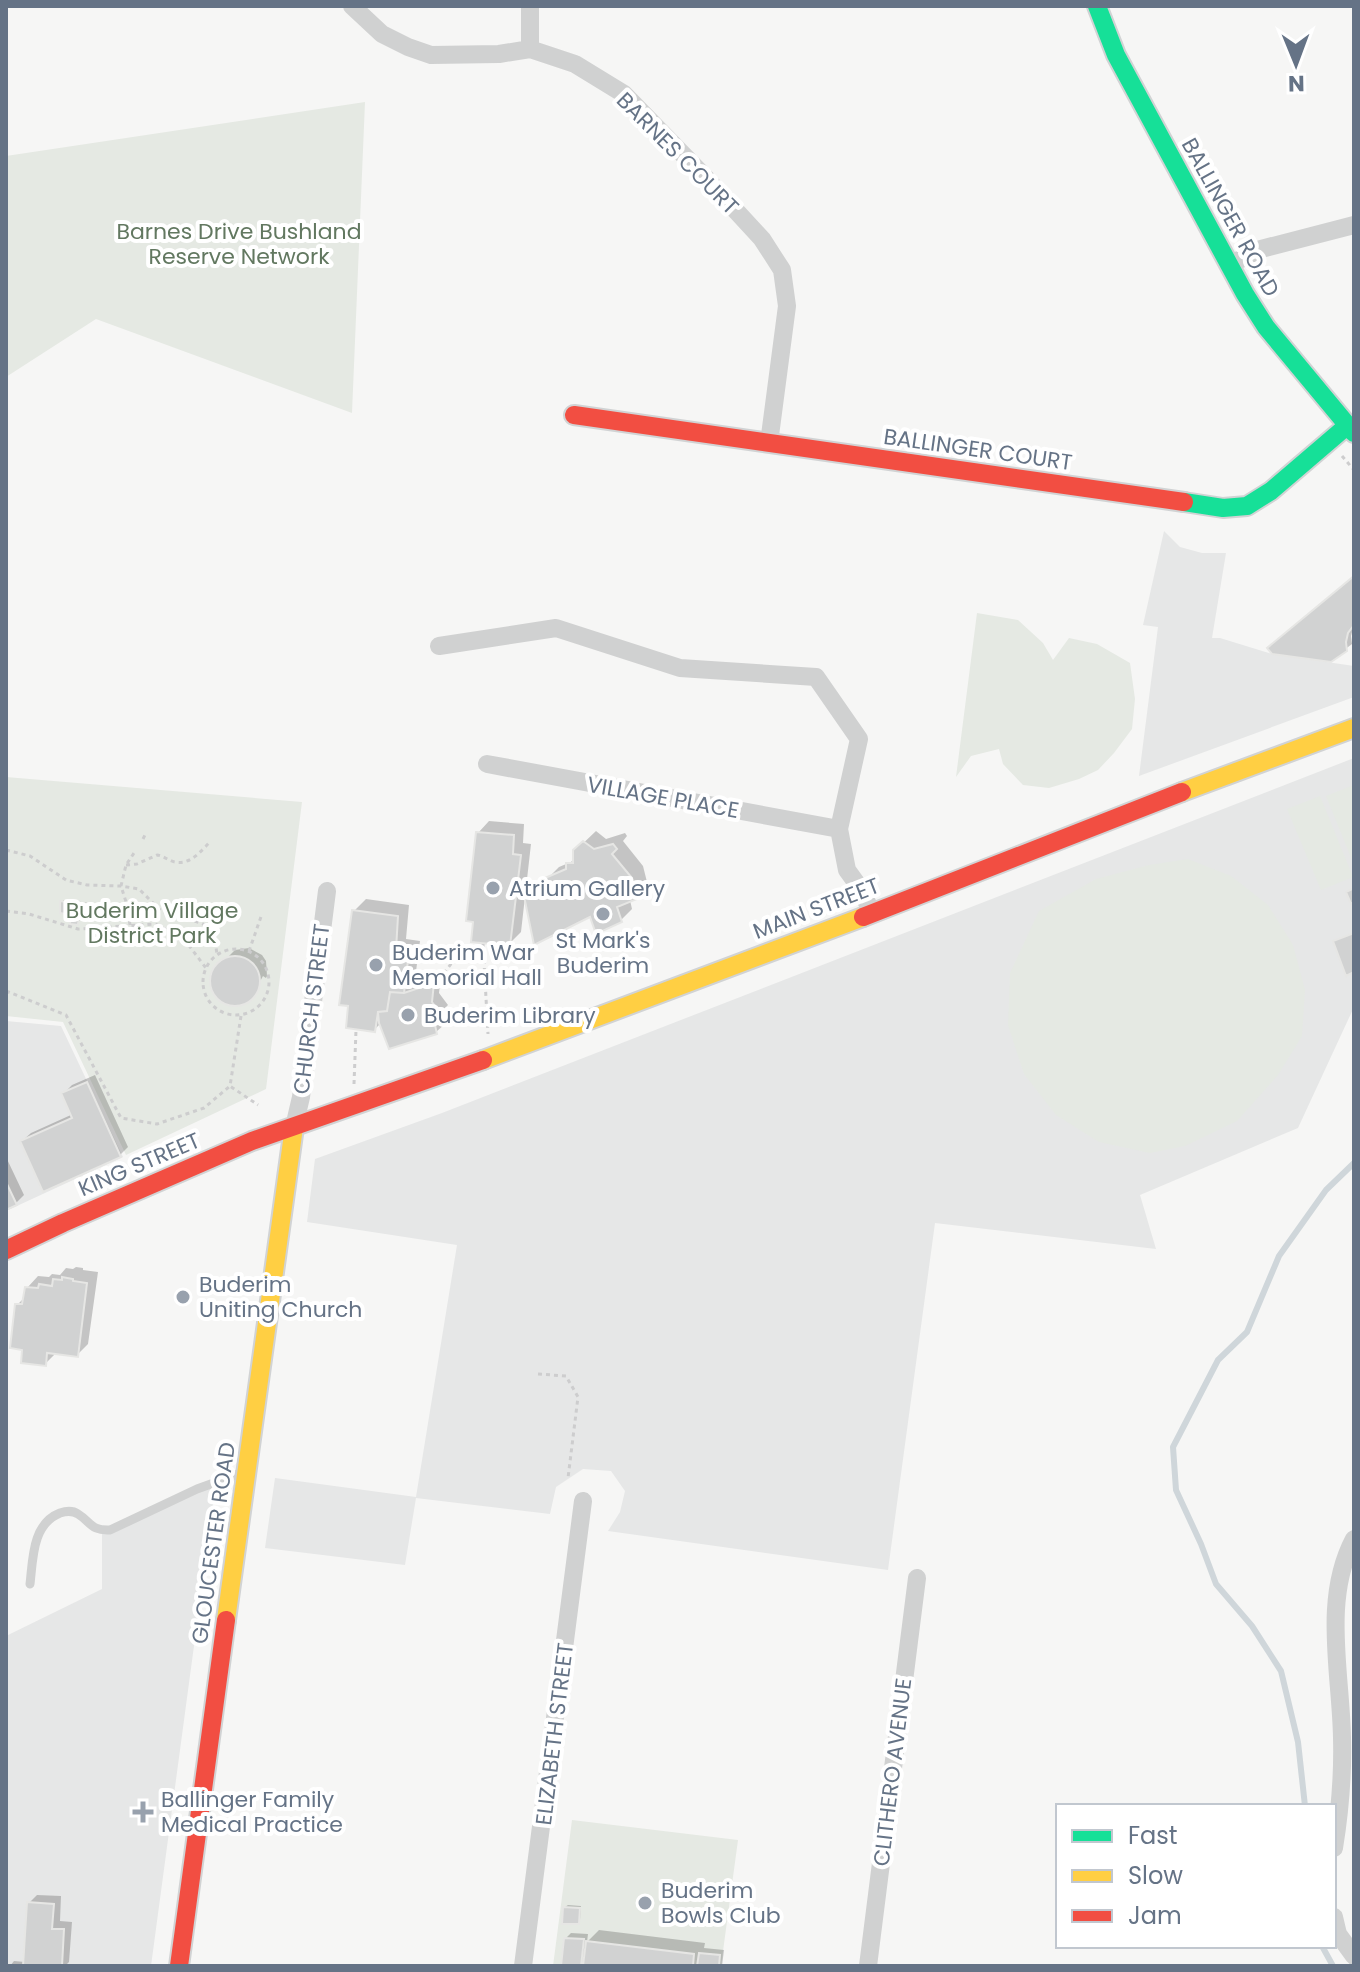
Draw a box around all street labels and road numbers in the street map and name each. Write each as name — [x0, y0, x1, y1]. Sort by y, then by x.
street label: BARNES COURT — [610, 85, 746, 222]
street label: BALLINGER ROAD — [1174, 132, 1287, 302]
street label: BALLINGER COURT — [882, 421, 1074, 478]
street label: VILLAGE PLACE — [585, 769, 741, 826]
street label: MAIN STREET — [748, 870, 884, 947]
street label: CHURCH STREET — [286, 922, 337, 1096]
street label: KING STREET — [73, 1125, 205, 1204]
street label: GLOUCESTER ROAD — [184, 1440, 243, 1646]
street label: ELIZABETH STREET — [528, 1641, 581, 1827]
street label: CLITHERO AVENUE — [866, 1676, 919, 1868]

